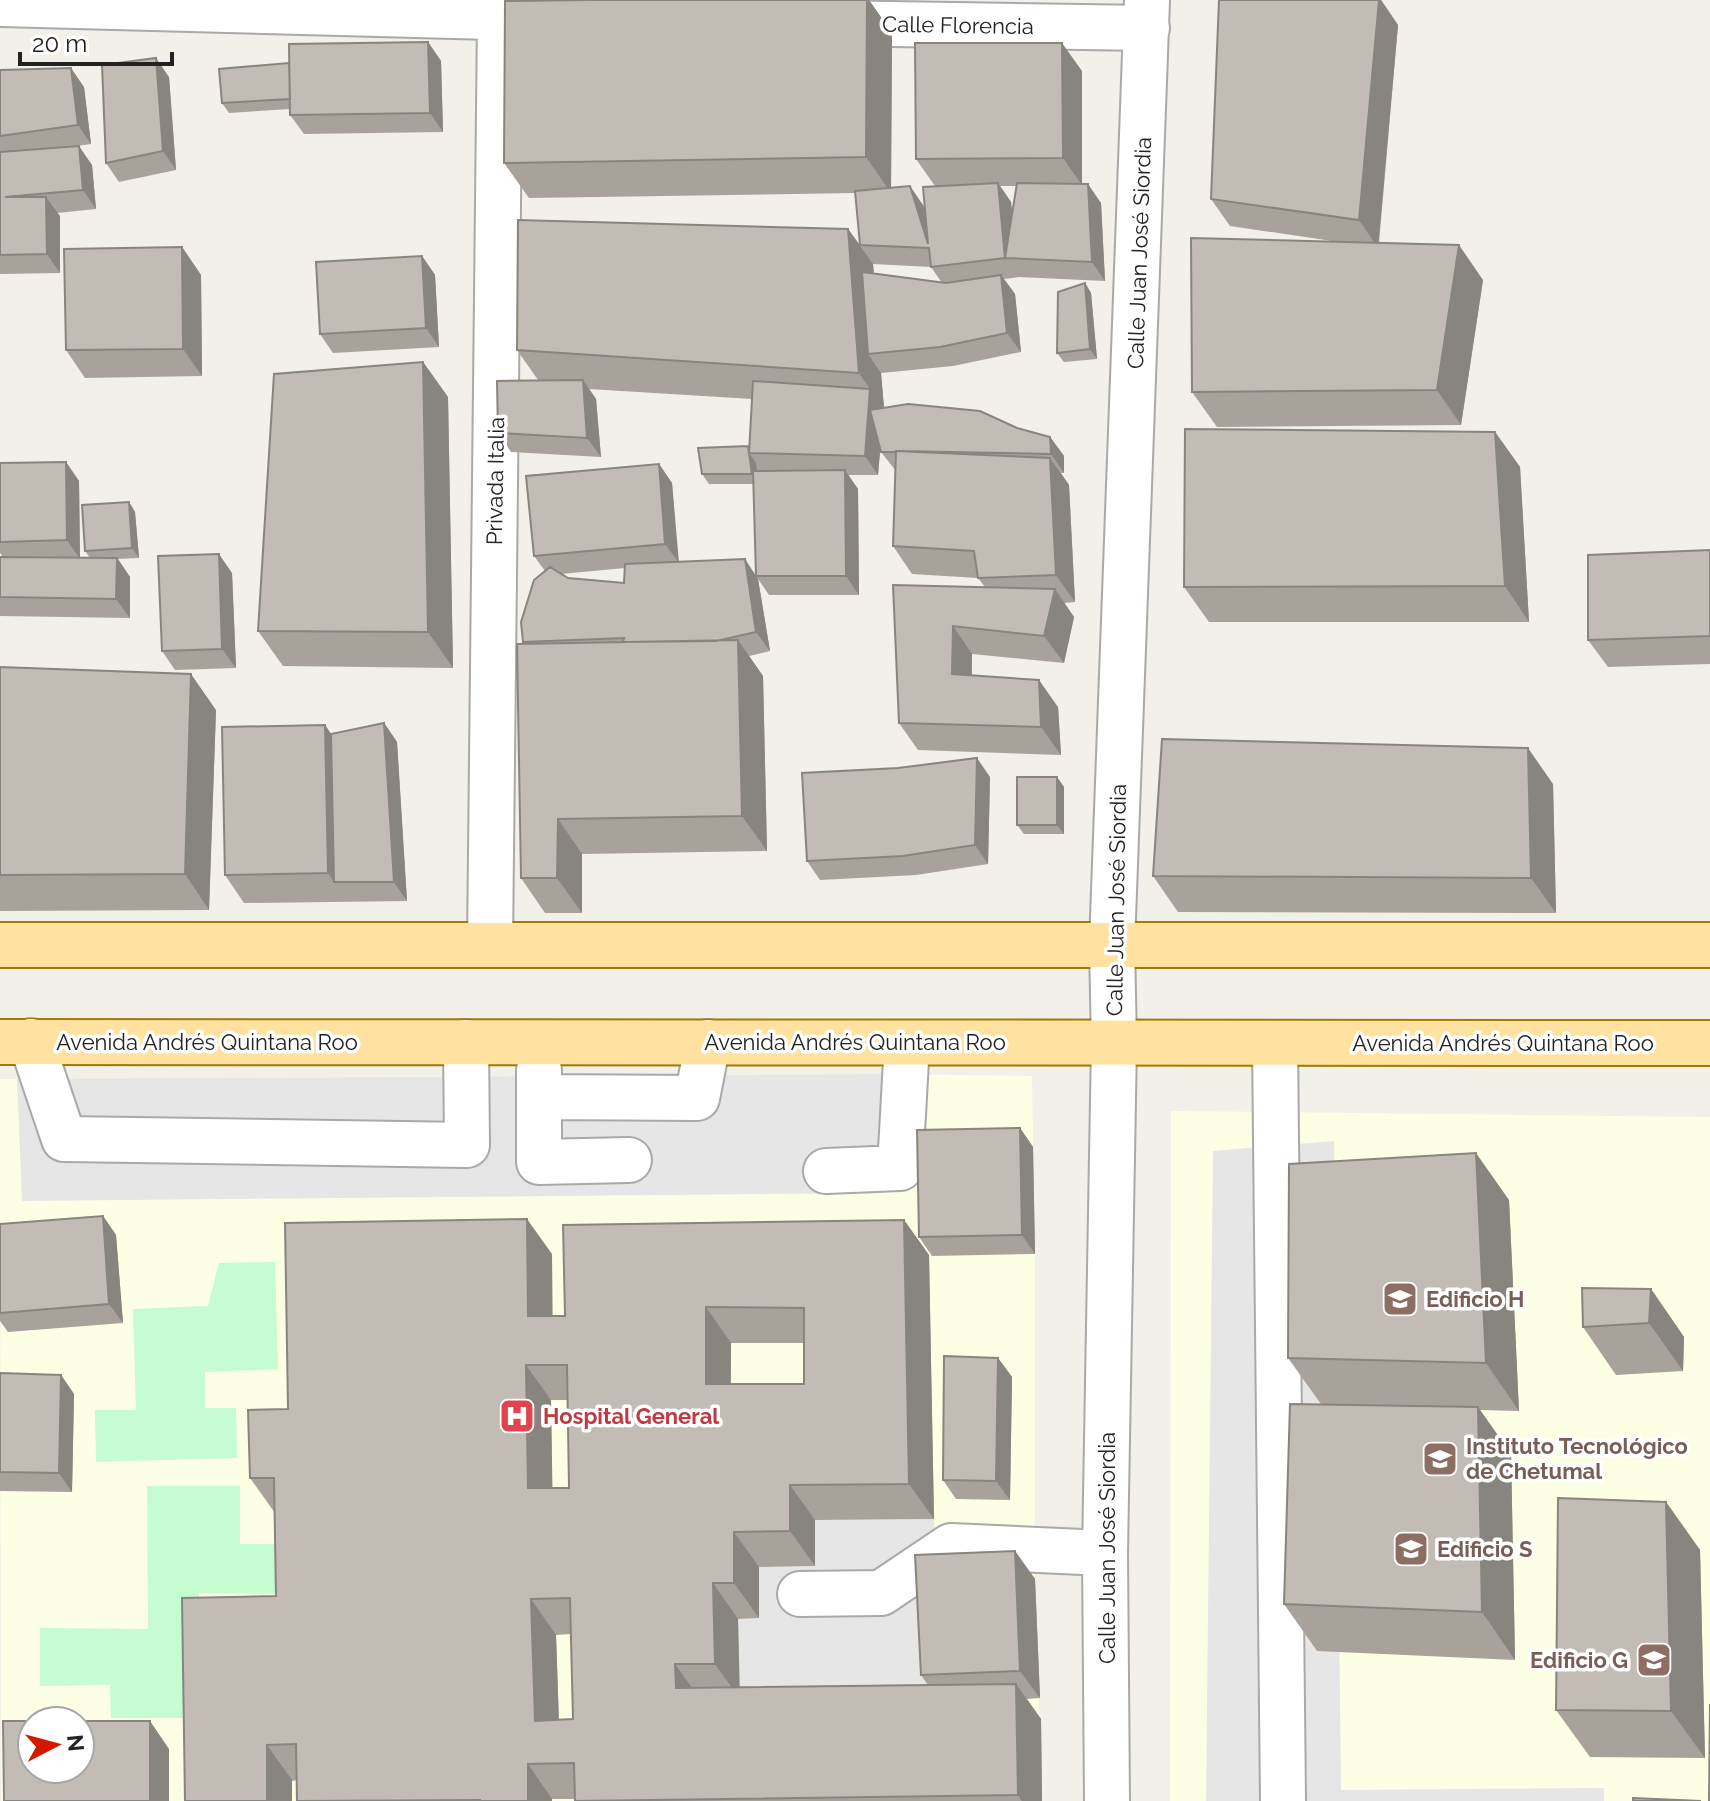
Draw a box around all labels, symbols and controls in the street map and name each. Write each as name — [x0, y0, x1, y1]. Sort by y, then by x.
street label: Calle Florencia — [882, 11, 1034, 39]
scale bar — [20, 16, 172, 66]
text: 20 m — [32, 29, 87, 58]
street label: Calle Juan José Siordia — [1122, 137, 1156, 369]
street label: Privada Italia — [481, 417, 509, 545]
street label: Calle Juan José Siordia — [1101, 784, 1131, 1016]
street label: Avenida Andrés Quintana Roo — [56, 1029, 358, 1055]
street label: Avenida Andrés Quintana Roo — [704, 1029, 1006, 1055]
street label: Avenida Andrés Quintana Roo — [1352, 1030, 1654, 1056]
school or university icon: Edificio H — [1381, 1280, 1419, 1318]
place label: Edificio H — [1426, 1286, 1524, 1312]
hospital icon: Hospital General — [498, 1397, 536, 1435]
place label: Hospital General — [543, 1403, 720, 1429]
street label: Calle Juan José Siordia — [1094, 1432, 1120, 1664]
place label: Instituto Tecnológico de Chetumal — [1466, 1433, 1688, 1484]
school or university icon: Instituto Tecnológico de Chetumal — [1421, 1440, 1459, 1478]
school or university icon: Edificio S — [1392, 1530, 1430, 1568]
place label: Edificio S — [1437, 1536, 1532, 1562]
school or university icon: Edificio G — [1635, 1641, 1673, 1679]
place label: Edificio G — [1530, 1647, 1628, 1673]
north arrow — [16, 1705, 96, 1785]
text: N — [62, 1733, 90, 1753]

